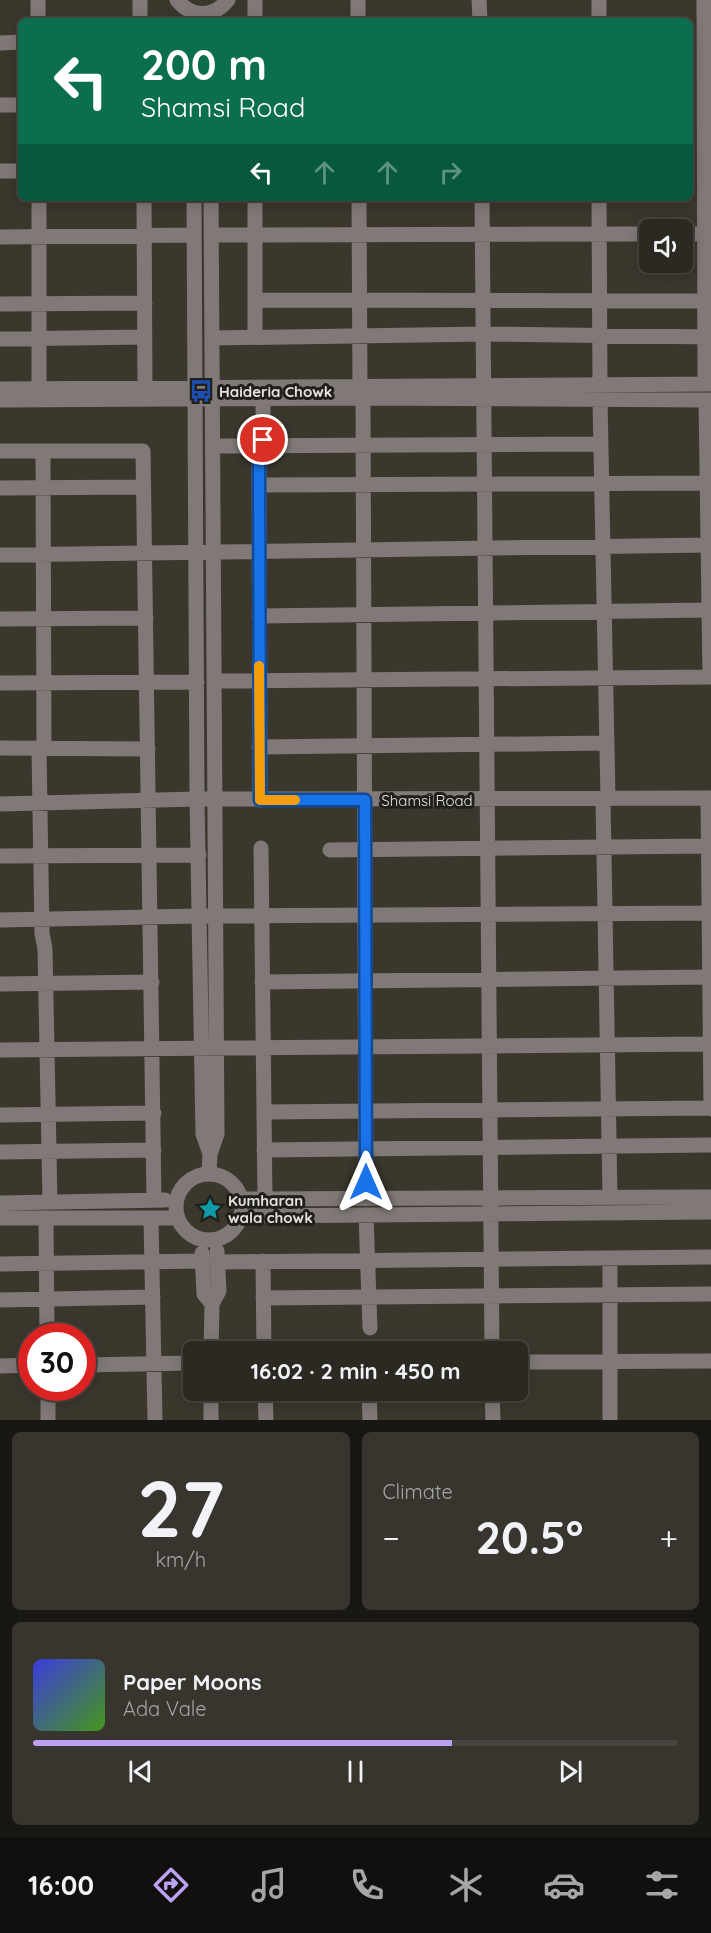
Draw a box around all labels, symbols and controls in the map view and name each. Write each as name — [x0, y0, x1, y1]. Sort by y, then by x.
text: 200 m — [141, 38, 267, 91]
icon: left — [42, 42, 120, 120]
text: Shamsi Road — [141, 90, 305, 124]
icon: left — [245, 156, 278, 189]
icon: ahead — [308, 156, 341, 189]
icon: ahead — [371, 156, 404, 189]
icon: right — [434, 156, 467, 189]
map controls — [639, 219, 693, 273]
button: sound — [639, 219, 693, 273]
bus stop icon: Haideria Chowk — [188, 378, 214, 404]
place label: Haideria Chowk — [219, 382, 332, 401]
pin — [237, 414, 288, 465]
icon: arrive — [246, 423, 279, 456]
street label: Shamsi Road — [381, 791, 473, 810]
position arrow — [334, 1150, 398, 1214]
place label: Kumharan wala chowk — [228, 1191, 313, 1227]
place icon: Kumharan wala chowk — [197, 1196, 223, 1222]
speed limit sign: 30 — [18, 1323, 96, 1401]
text: 16:02 · 2 min · 450 m — [251, 1357, 461, 1385]
text: 27 — [137, 1459, 224, 1557]
text: Climate — [383, 1479, 453, 1504]
text: 20.5° — [476, 1509, 584, 1565]
text: − — [383, 1517, 400, 1558]
text: + — [659, 1517, 678, 1558]
text: km/h — [155, 1547, 206, 1572]
text: Paper Moons — [123, 1668, 262, 1696]
text: Ada Vale — [123, 1696, 207, 1721]
icon: previous — [124, 1755, 157, 1788]
icon: pause — [339, 1755, 372, 1788]
icon: next — [554, 1755, 587, 1788]
icon: directions — [150, 1864, 192, 1906]
icon: music — [248, 1864, 290, 1906]
icon: phone — [346, 1864, 388, 1906]
icon: climate — [445, 1864, 487, 1906]
icon: car — [543, 1864, 585, 1906]
icon: filters — [641, 1864, 683, 1906]
text: 16:00 — [28, 1868, 94, 1902]

